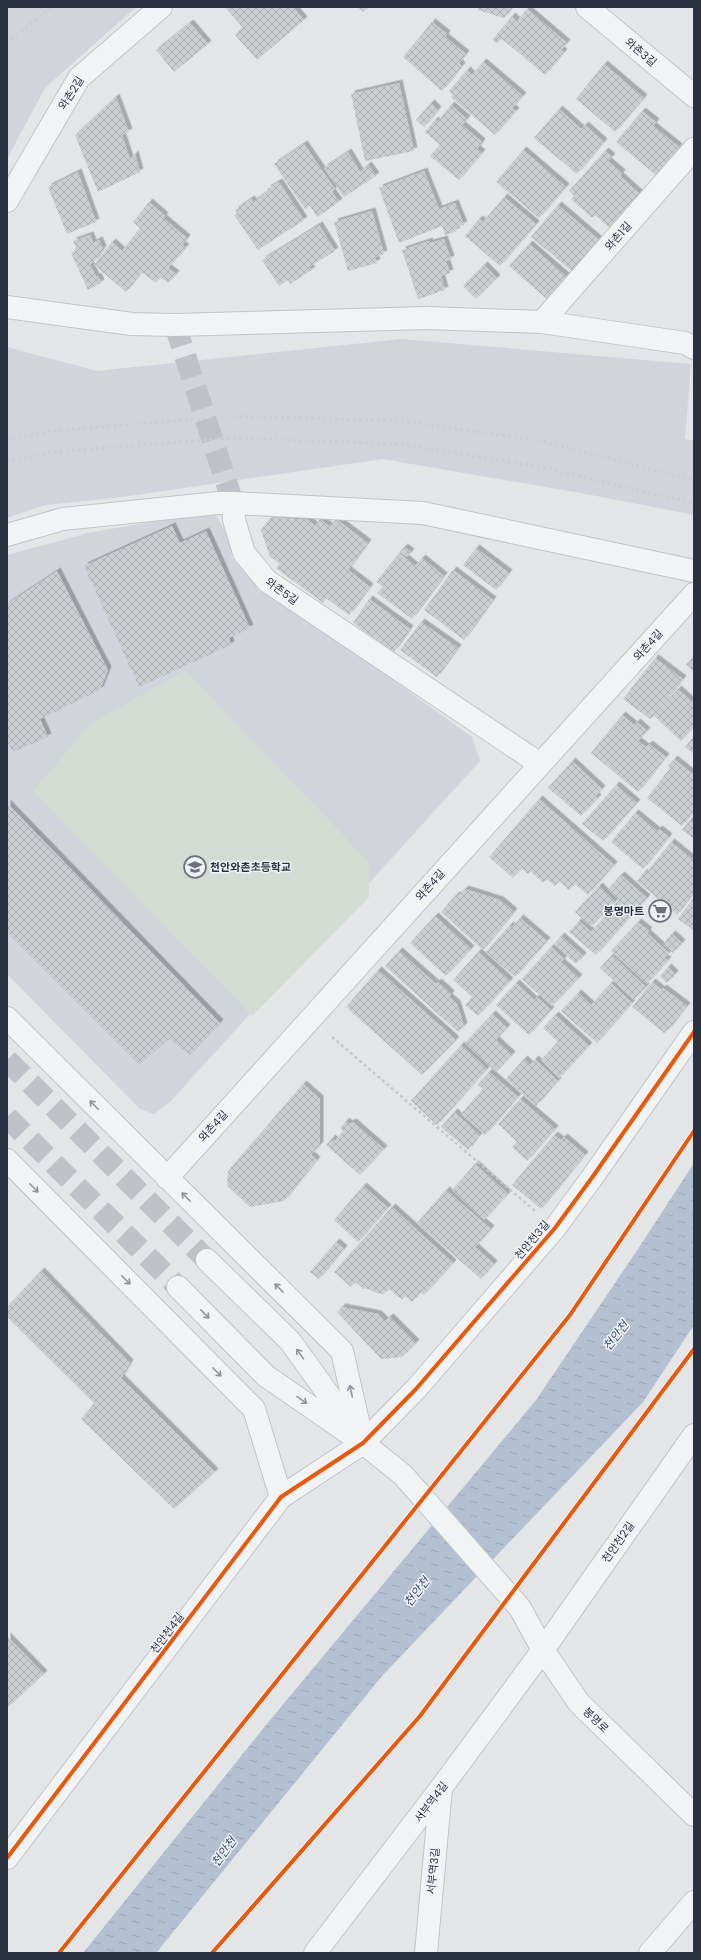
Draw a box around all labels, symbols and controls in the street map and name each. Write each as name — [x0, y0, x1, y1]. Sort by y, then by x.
street label: 와촌3길 — [622, 34, 660, 70]
street label: 와촌2길 — [54, 73, 88, 113]
street label: 와촌1길 — [601, 218, 635, 254]
street label: 와촌5길 — [262, 574, 302, 608]
street label: 와촌4길 — [630, 626, 666, 664]
school or university icon: 천안와촌초등학교 — [182, 854, 208, 880]
place label: 천안와촌초등학교 — [210, 859, 291, 875]
street label: 와촌4길 — [412, 866, 448, 904]
supermarket icon: 봉명마트 — [647, 898, 673, 924]
place label: 봉명마트 — [604, 903, 644, 919]
one-way arrow — [89, 1100, 99, 1110]
street label: 와촌4길 — [195, 1107, 231, 1145]
one-way arrow — [30, 1183, 39, 1193]
one-way arrow — [181, 1192, 191, 1202]
street label: 천안천3길 — [511, 1217, 553, 1263]
one-way arrow — [121, 1275, 131, 1285]
one-way arrow — [274, 1283, 284, 1293]
one-way arrow — [200, 1310, 210, 1319]
water label: 천안천 — [599, 1316, 634, 1354]
one-way arrow — [296, 1348, 304, 1359]
one-way arrow — [212, 1367, 222, 1377]
one-way arrow — [347, 1385, 355, 1398]
one-way arrow — [296, 1397, 308, 1405]
street label: 천안천2길 — [598, 1518, 638, 1566]
water label: 천안천 — [400, 1572, 435, 1610]
street label: 천안천4길 — [146, 1609, 188, 1657]
street label: 봉명로 — [580, 1704, 612, 1736]
street label: 서부역4길 — [410, 1778, 452, 1826]
water label: 천안천 — [207, 1832, 241, 1870]
street label: 서부역3길 — [423, 1847, 443, 1895]

